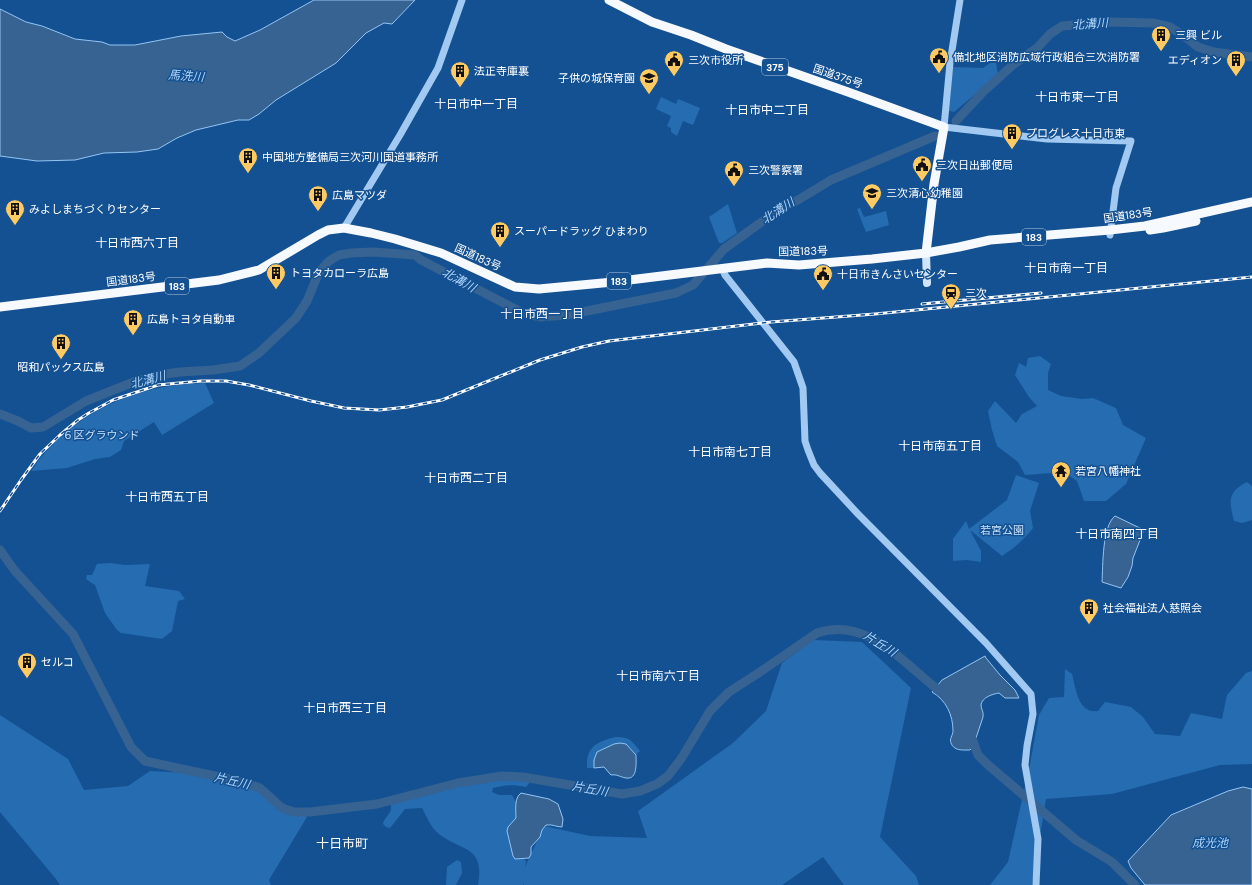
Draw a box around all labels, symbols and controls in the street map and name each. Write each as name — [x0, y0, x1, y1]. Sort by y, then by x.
water label: 北溝川 — [1071, 15, 1111, 33]
building icon: 三興 ビル — [1150, 24, 1172, 52]
place label: 三興 ビル — [1175, 28, 1222, 42]
public building icon: 備北地区消防広域行政組合三次消防署 — [928, 46, 950, 74]
public building icon: 三次市役所 — [663, 49, 685, 77]
building icon: エディオン — [1225, 49, 1247, 77]
place label: 備北地区消防広域行政組合三次消防署 — [953, 50, 1140, 64]
place label: 三次市役所 — [688, 53, 744, 67]
place label: エディオン — [1168, 53, 1222, 67]
road number: 375 — [762, 59, 788, 75]
building icon: 法正寺庫裏 — [449, 60, 471, 88]
street label: 国道375号 — [811, 61, 865, 91]
place label: 法正寺庫裏 — [474, 64, 529, 78]
water label: 馬洗川 — [167, 67, 207, 85]
school or university icon: 子供の城保育園 — [638, 67, 660, 95]
place label: 子供の城保育園 — [558, 71, 635, 85]
district label: 十日市東一丁目 — [1035, 89, 1119, 105]
district label: 十日市中一丁目 — [434, 96, 518, 112]
district label: 十日市中二丁目 — [725, 102, 809, 118]
building icon: プログレス十日市東 — [1001, 122, 1023, 150]
place label: プログレス十日市東 — [1026, 126, 1125, 140]
building icon: 中国地方整備局三次河川国道事務所 — [237, 146, 259, 174]
place label: 中国地方整備局三次河川国道事務所 — [262, 150, 439, 164]
public building icon: 三次日出郵便局 — [911, 154, 933, 182]
place label: 三次日出郵便局 — [936, 158, 1013, 172]
public building icon: 三次警察署 — [723, 159, 745, 187]
place label: 三次警察署 — [748, 163, 803, 177]
school or university icon: 三次清心幼稚園 — [861, 182, 883, 210]
building icon: 広島マツダ — [307, 184, 329, 212]
place label: 三次清心幼稚園 — [886, 186, 963, 200]
place label: 広島マツダ — [332, 188, 387, 202]
water label: 北溝川 — [759, 193, 799, 228]
building icon: みよしまちづくりセンター — [4, 198, 26, 226]
place label: みよしまちづくりセンター — [29, 202, 161, 216]
street label: 国道183号 — [1102, 205, 1154, 225]
building icon: スーパードラッグ ひまわり — [489, 220, 511, 248]
place label: スーパードラッグ ひまわり — [514, 224, 649, 238]
road number: 183 — [1022, 229, 1046, 245]
district label: 十日市西六丁目 — [95, 235, 179, 251]
street label: 国道183号 — [452, 241, 504, 273]
street label: 国道183号 — [778, 244, 828, 258]
district label: 十日市南一丁目 — [1024, 260, 1108, 276]
building icon: トヨタカローラ広島 — [265, 262, 287, 290]
public building icon: 十日市きんさいセンター — [812, 263, 834, 291]
water label: 北溝川 — [439, 264, 480, 297]
place label: トヨタカローラ広島 — [290, 266, 389, 280]
place label: 十日市きんさいセンター — [837, 267, 958, 281]
street label: 国道183号 — [106, 269, 156, 289]
road number: 183 — [607, 273, 631, 289]
road number: 183 — [165, 278, 189, 294]
station icon: 三次 — [940, 282, 962, 310]
place label: 三次 — [965, 286, 987, 300]
district label: 十日市西一丁目 — [500, 306, 584, 322]
building icon: 広島トヨタ自動車 — [122, 308, 144, 336]
place label: 広島トヨタ自動車 — [147, 312, 235, 326]
building icon: 昭和パックス広島 — [50, 332, 72, 360]
place label: 昭和パックス広島 — [17, 360, 105, 374]
water label: 北溝川 — [129, 367, 169, 392]
park label: ６区グラウンド — [63, 428, 140, 442]
district label: 十日市南五丁目 — [898, 438, 982, 454]
district label: 十日市南七丁目 — [688, 444, 772, 460]
temple icon: 若宮八幡神社 — [1050, 460, 1072, 488]
place label: 若宮八幡神社 — [1075, 464, 1141, 478]
district label: 十日市西二丁目 — [424, 470, 508, 486]
district label: 十日市西五丁目 — [125, 489, 209, 505]
park label: 若宮公園 — [980, 523, 1024, 537]
district label: 十日市南四丁目 — [1075, 526, 1159, 542]
building icon: 社会福祉法人慈照会 — [1078, 597, 1100, 625]
place label: 社会福祉法人慈照会 — [1103, 601, 1202, 615]
water label: 片丘川 — [860, 628, 901, 661]
building icon: セルコ — [16, 651, 38, 679]
place label: セルコ — [41, 655, 74, 669]
district label: 十日市南六丁目 — [616, 668, 700, 684]
district label: 十日市西三丁目 — [303, 700, 387, 716]
water label: 片丘川 — [213, 769, 253, 793]
water label: 片丘川 — [571, 778, 611, 800]
district label: 十日市町 — [316, 835, 368, 852]
water label: 成光池 — [1192, 835, 1229, 851]

